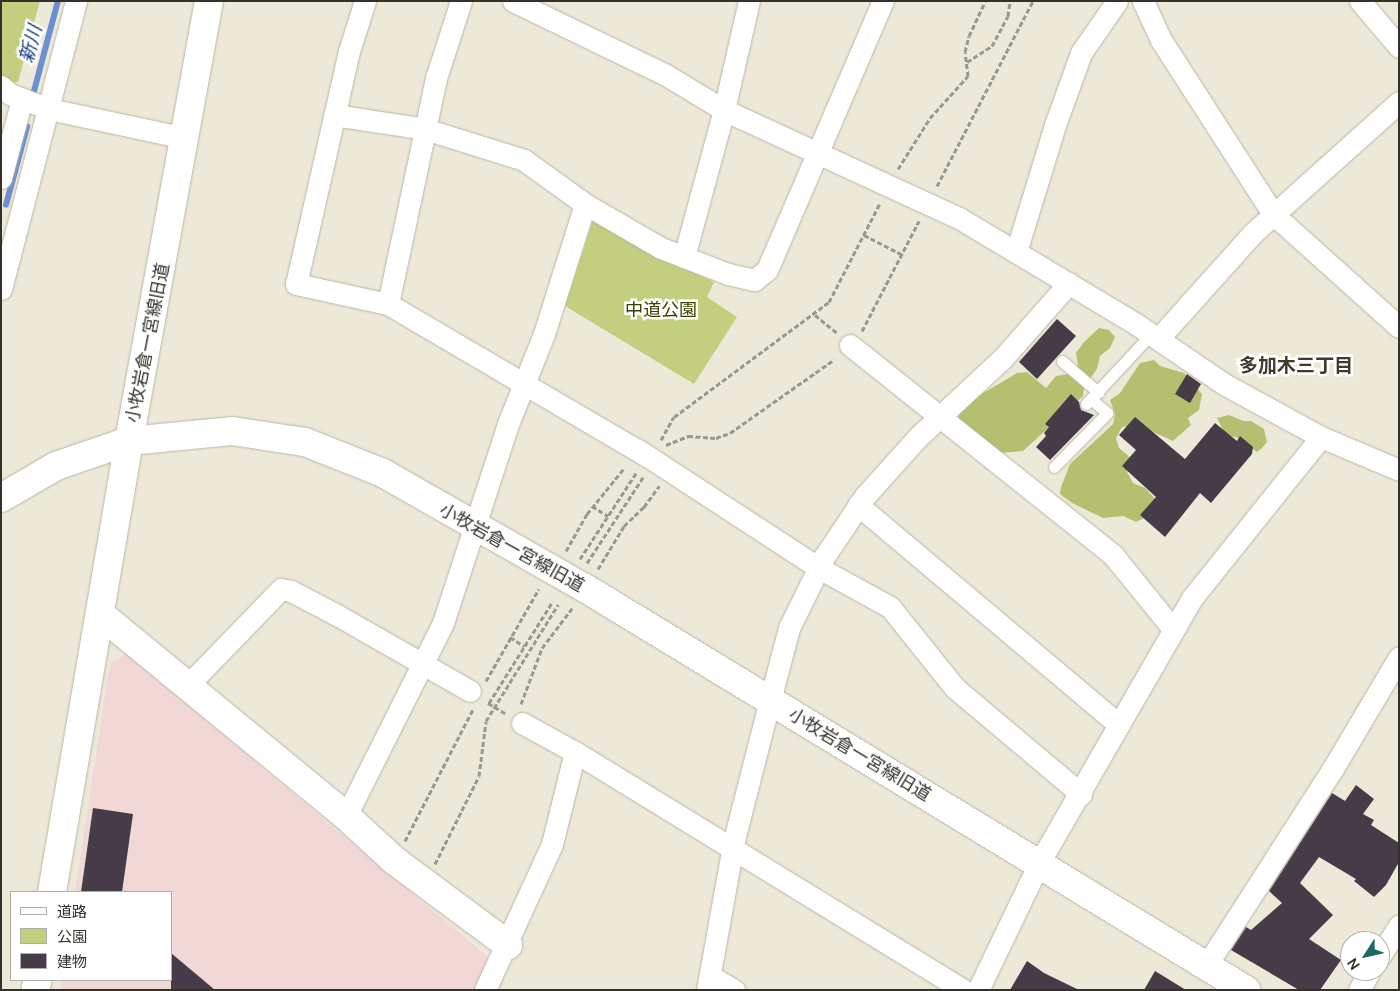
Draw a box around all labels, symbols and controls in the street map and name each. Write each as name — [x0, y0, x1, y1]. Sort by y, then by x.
water label: 新川 — [15, 23, 47, 65]
street label: 小牧岩倉一宮線旧道 — [121, 261, 173, 425]
park label: 中道公園 — [625, 298, 697, 320]
district label: 多加木三丁目 — [1239, 355, 1353, 377]
street label: 小牧岩倉一宮線旧道 — [436, 498, 588, 596]
street label: 小牧岩倉一宮線旧道 — [785, 703, 935, 805]
legend — [10, 891, 172, 981]
text: 道路 — [57, 901, 87, 922]
text: 公園 — [57, 926, 87, 947]
north arrow — [1340, 931, 1390, 981]
text: 建物 — [57, 951, 87, 972]
text: N — [1342, 955, 1364, 974]

